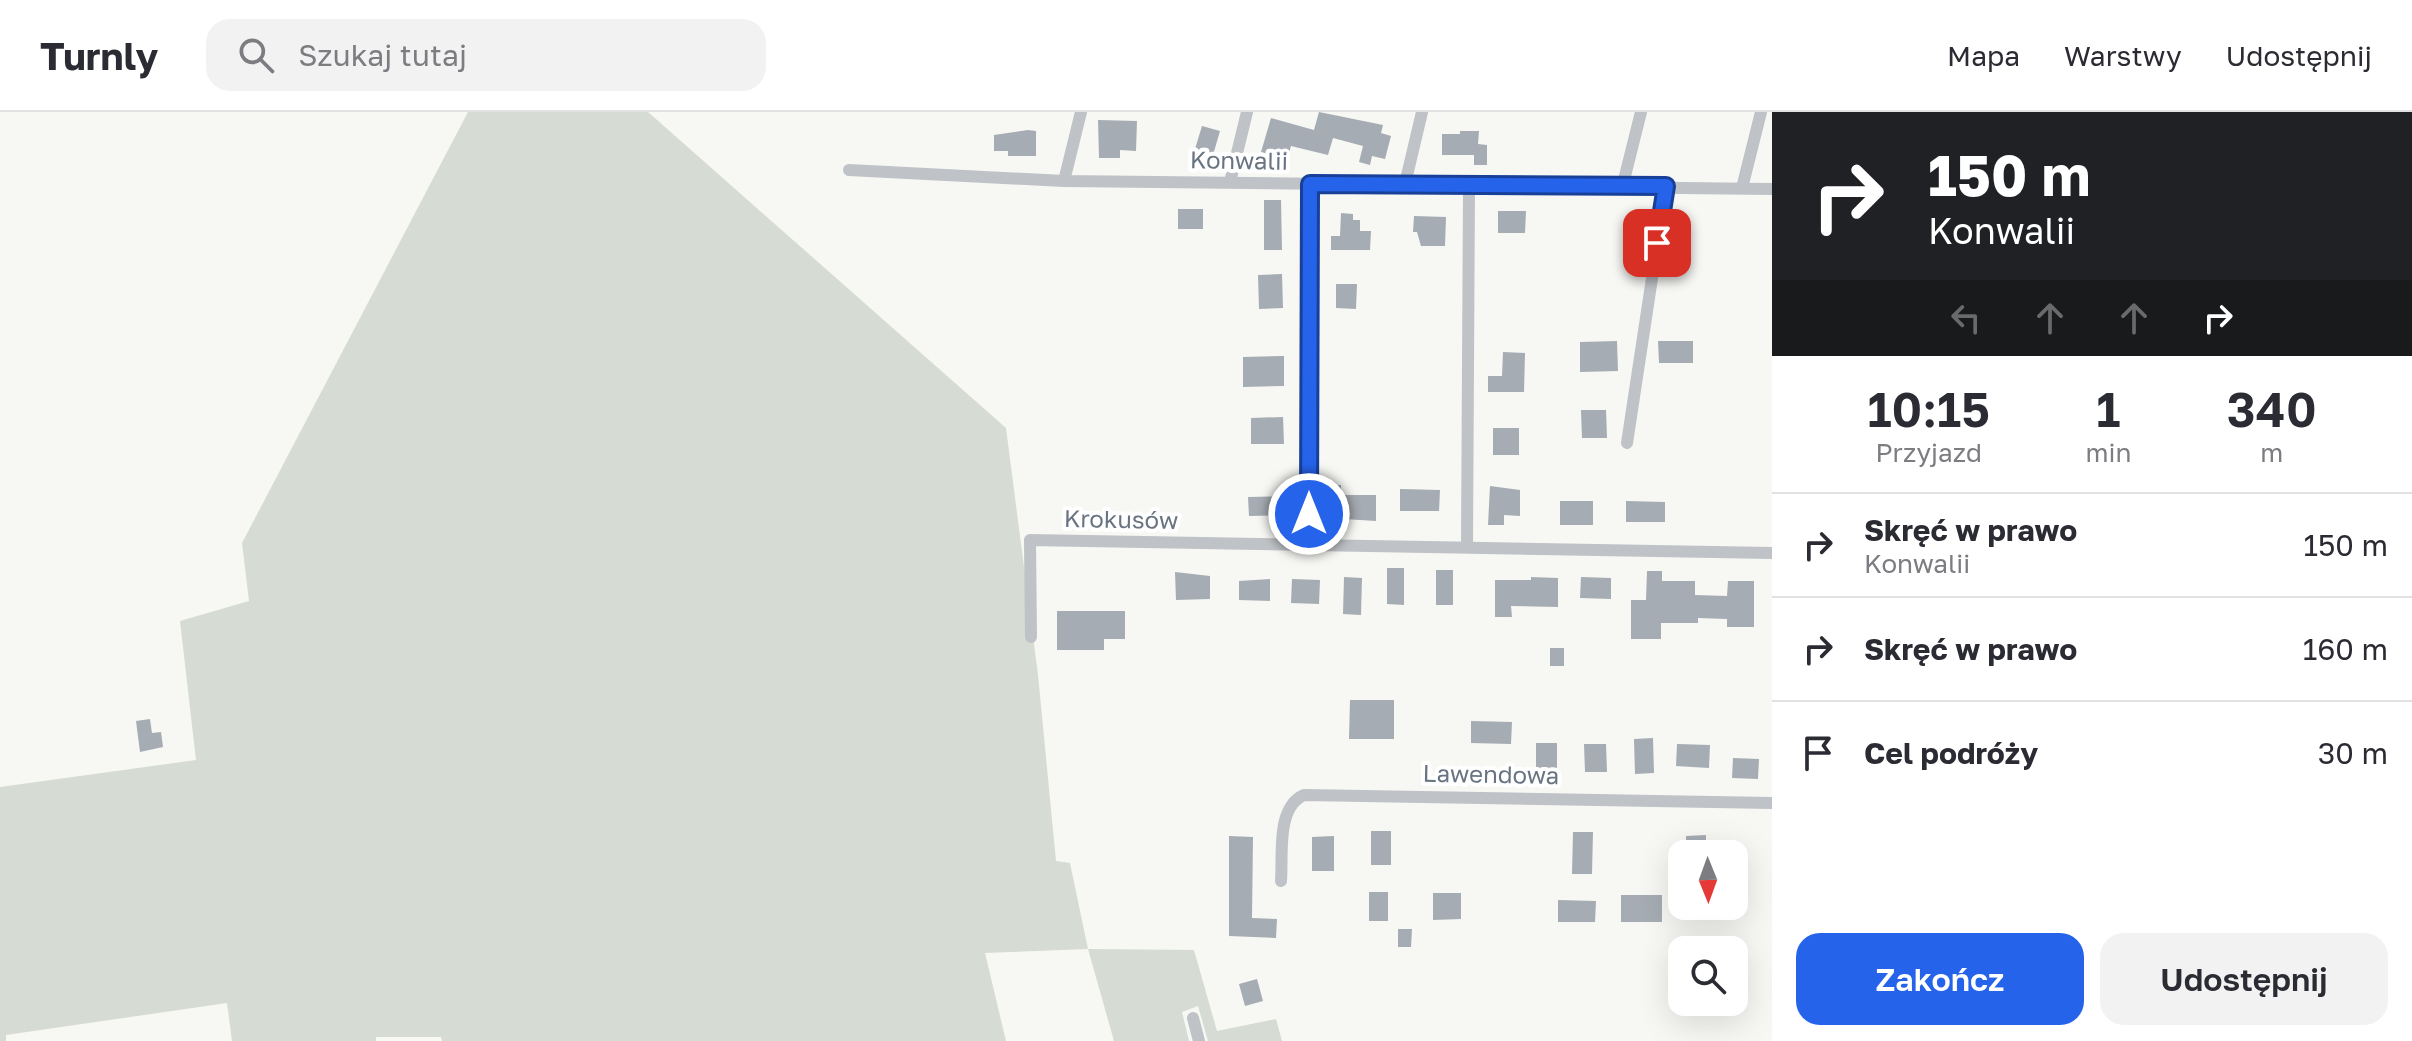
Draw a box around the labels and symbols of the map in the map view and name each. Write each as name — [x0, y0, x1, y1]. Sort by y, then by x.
street label: Konwalii — [1190, 144, 1288, 175]
pin — [1623, 209, 1691, 277]
position arrow — [1267, 472, 1351, 556]
street label: Krokusów — [1064, 503, 1179, 534]
street label: Lawendowa — [1423, 758, 1560, 789]
north arrow — [1668, 840, 1748, 920]

